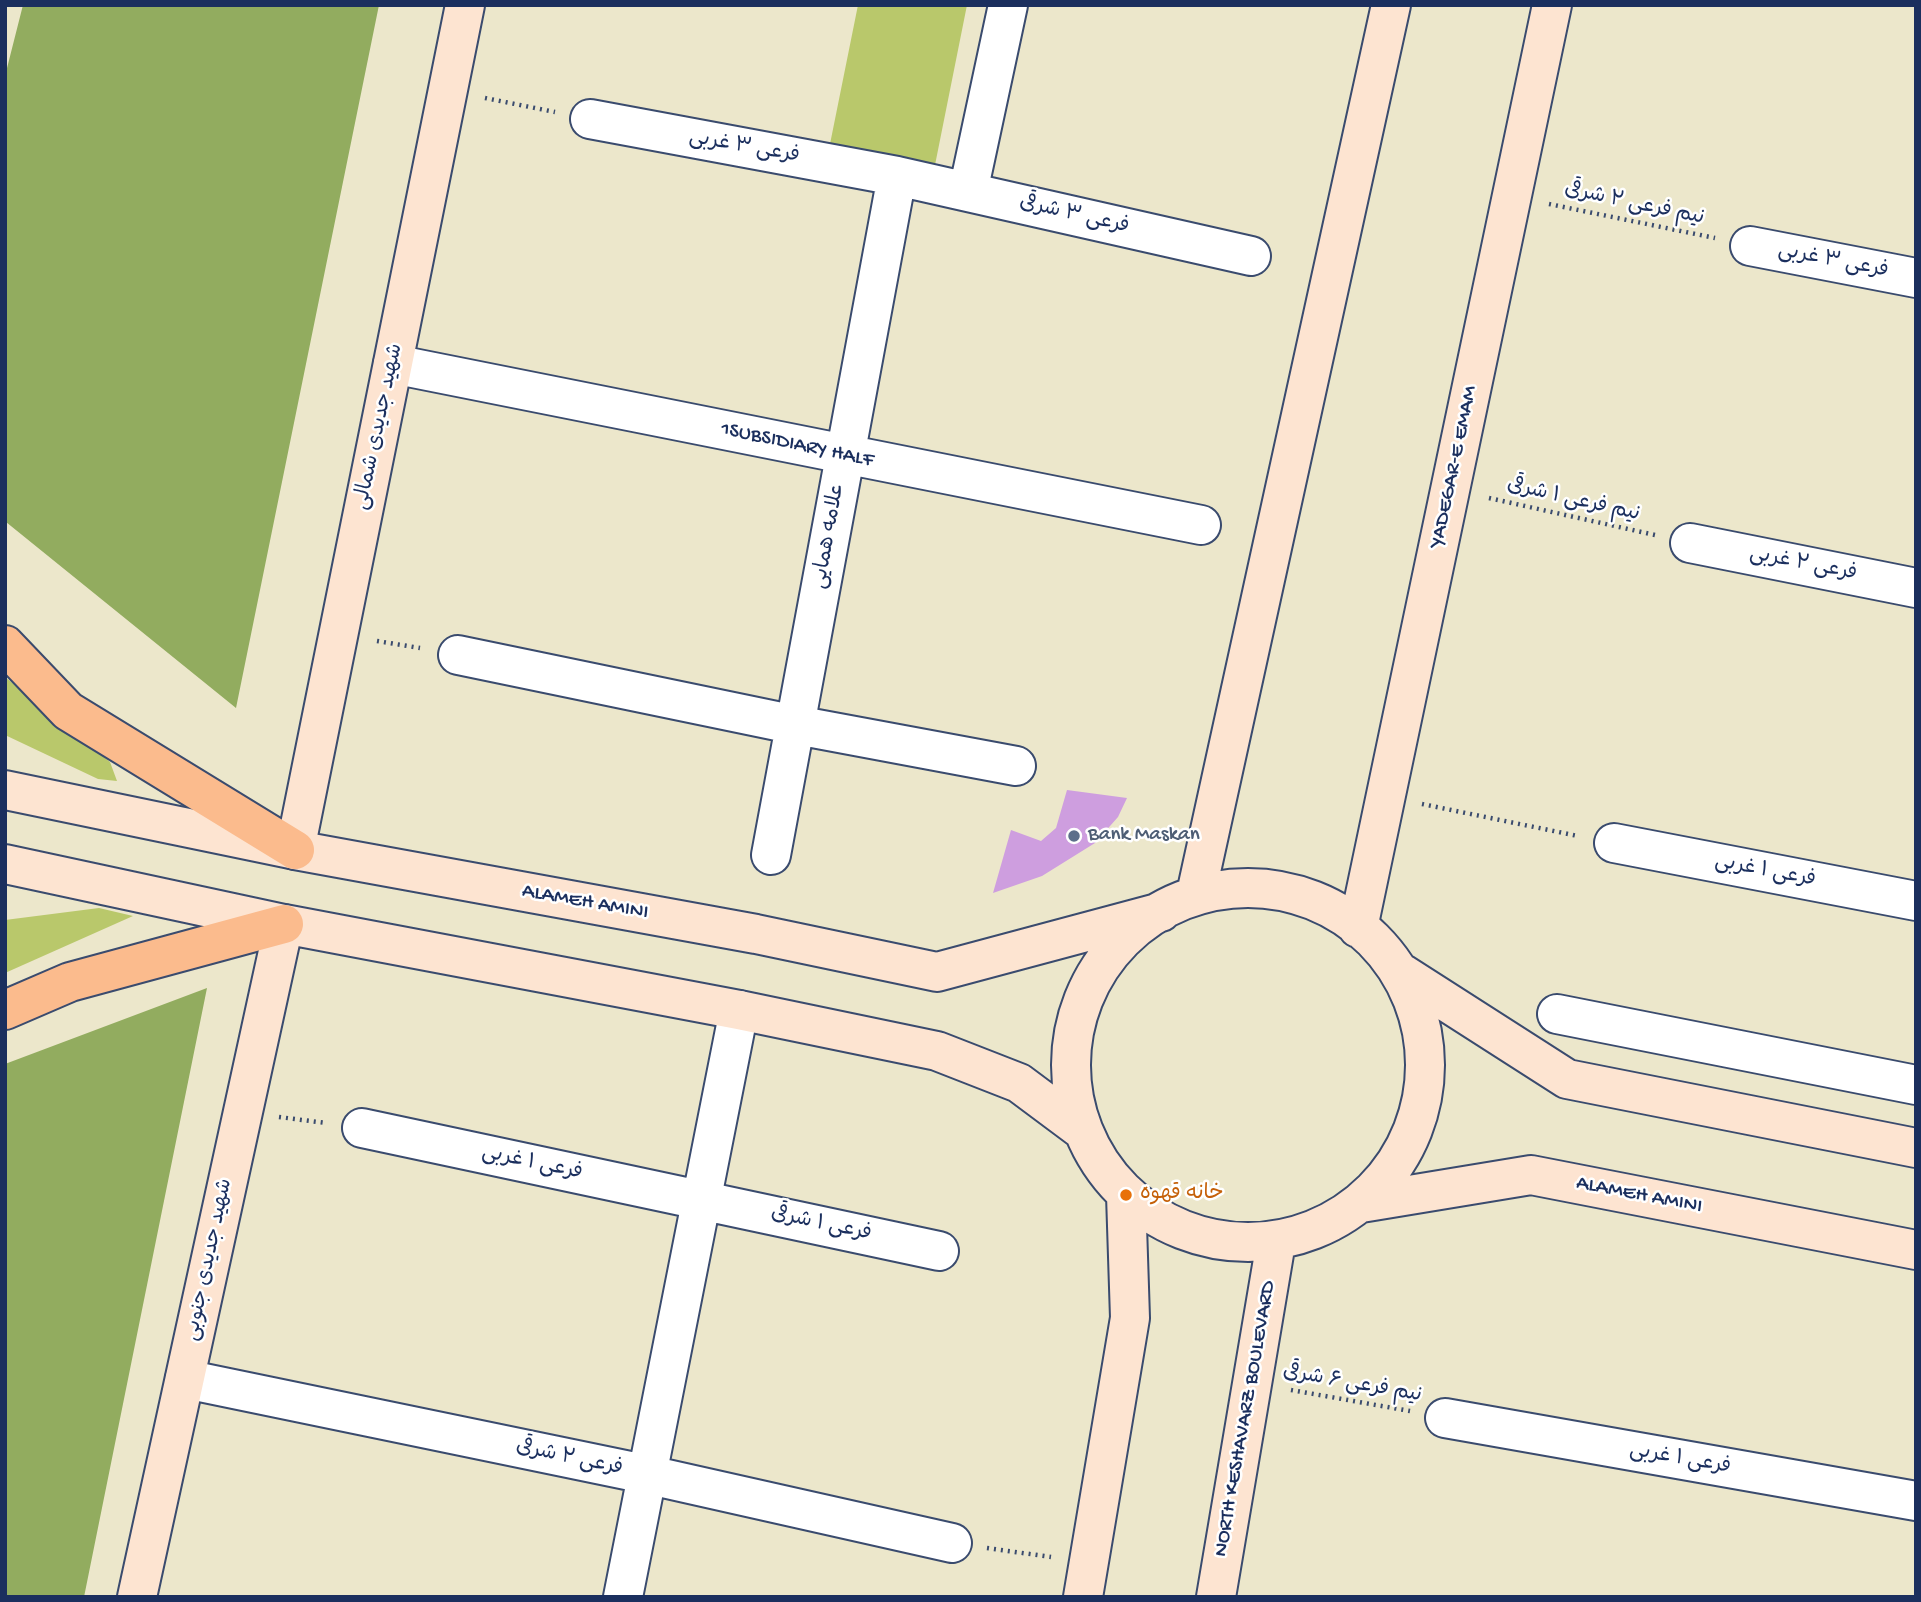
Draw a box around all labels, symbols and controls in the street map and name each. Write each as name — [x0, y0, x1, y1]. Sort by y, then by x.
street label: فرعی ۳ غربی — [687, 126, 801, 170]
street label: نیم فرعی ۲ شرقی — [1562, 178, 1706, 232]
street label: فرعی ۳ شرقی — [1017, 191, 1131, 241]
street label: فرعی ۳ غربی — [1776, 239, 1890, 285]
street label: شهید جدیدی شمالی — [350, 342, 410, 512]
street label: YADEGAR-E EMAM — [1426, 384, 1484, 550]
street label: 1SUBSIDIARY HALF — [718, 418, 876, 474]
street label: نیم فرعی ۱ شرقی — [1504, 473, 1642, 529]
street label: علامه همایی — [808, 481, 852, 591]
street label: فرعی ۲ غربی — [1747, 542, 1859, 588]
place label: Bank Maskan — [1088, 823, 1200, 849]
marker: Bank Maskan — [1066, 828, 1082, 844]
street label: فرعی ۱ غربی — [1712, 850, 1818, 894]
street label: ALAMEH AMINI — [520, 879, 650, 927]
street label: فرعی ۱ غربی — [479, 1141, 585, 1187]
street label: ALAMEH AMINI — [1574, 1171, 1704, 1221]
street label: شهید جدیدی جنوبی — [181, 1177, 239, 1343]
place label: خانه قهوه — [1140, 1182, 1224, 1208]
marker: خانه قهوه — [1118, 1187, 1134, 1203]
street label: فرعی ۱ شرقی — [768, 1202, 874, 1248]
street label: NORTH KESHAVARZ BOULEVARD — [1209, 1279, 1283, 1559]
street label: نیم فرعی ۶ شرقی — [1281, 1360, 1423, 1410]
street label: فرعی ۲ شرقی — [513, 1435, 625, 1483]
street label: فرعی ۱ غربی — [1627, 1439, 1733, 1481]

